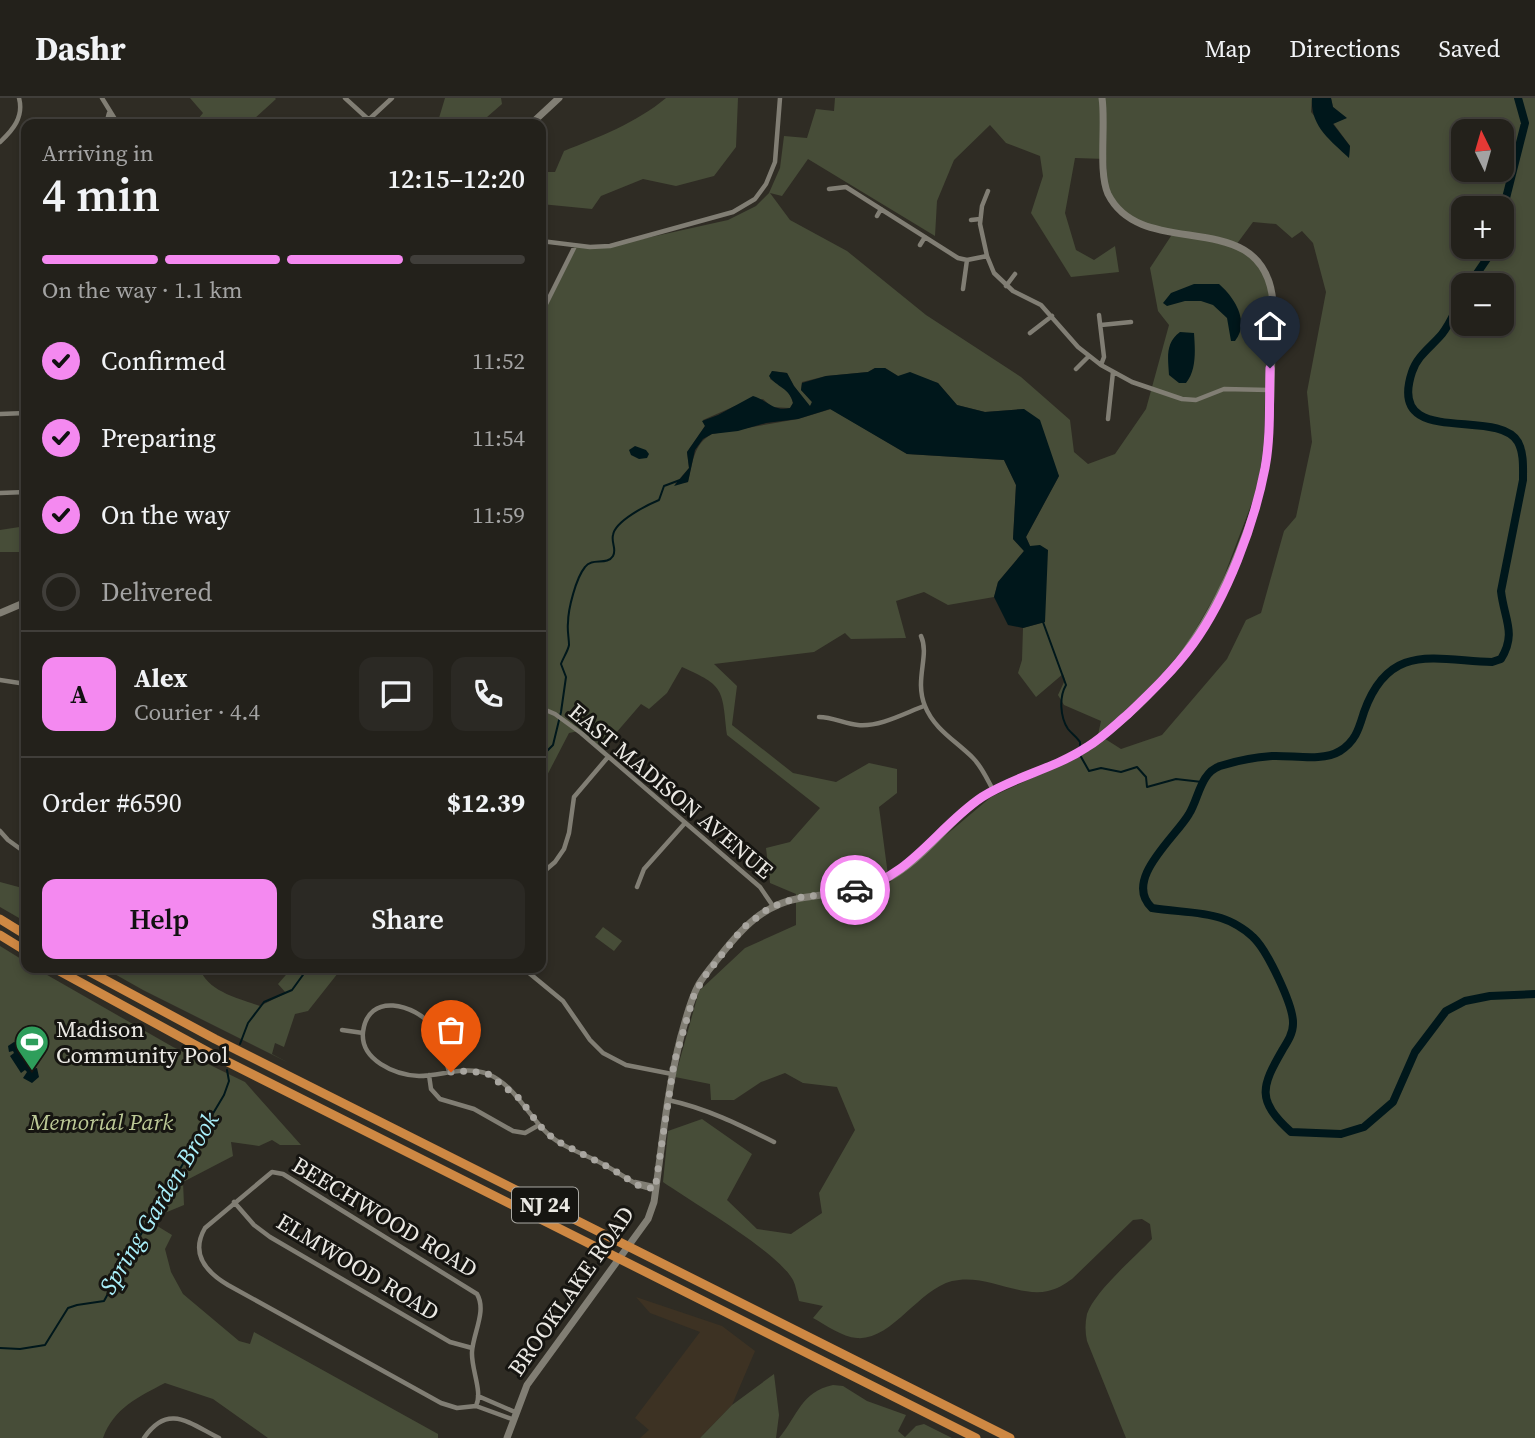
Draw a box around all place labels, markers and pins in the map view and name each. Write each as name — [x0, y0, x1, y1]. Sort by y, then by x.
pin — [1240, 296, 1300, 368]
pin — [421, 1000, 481, 1072]
place label: Madison Community Pool — [56, 1013, 228, 1071]
sports icon: Madison Community Pool — [13, 1023, 51, 1072]

